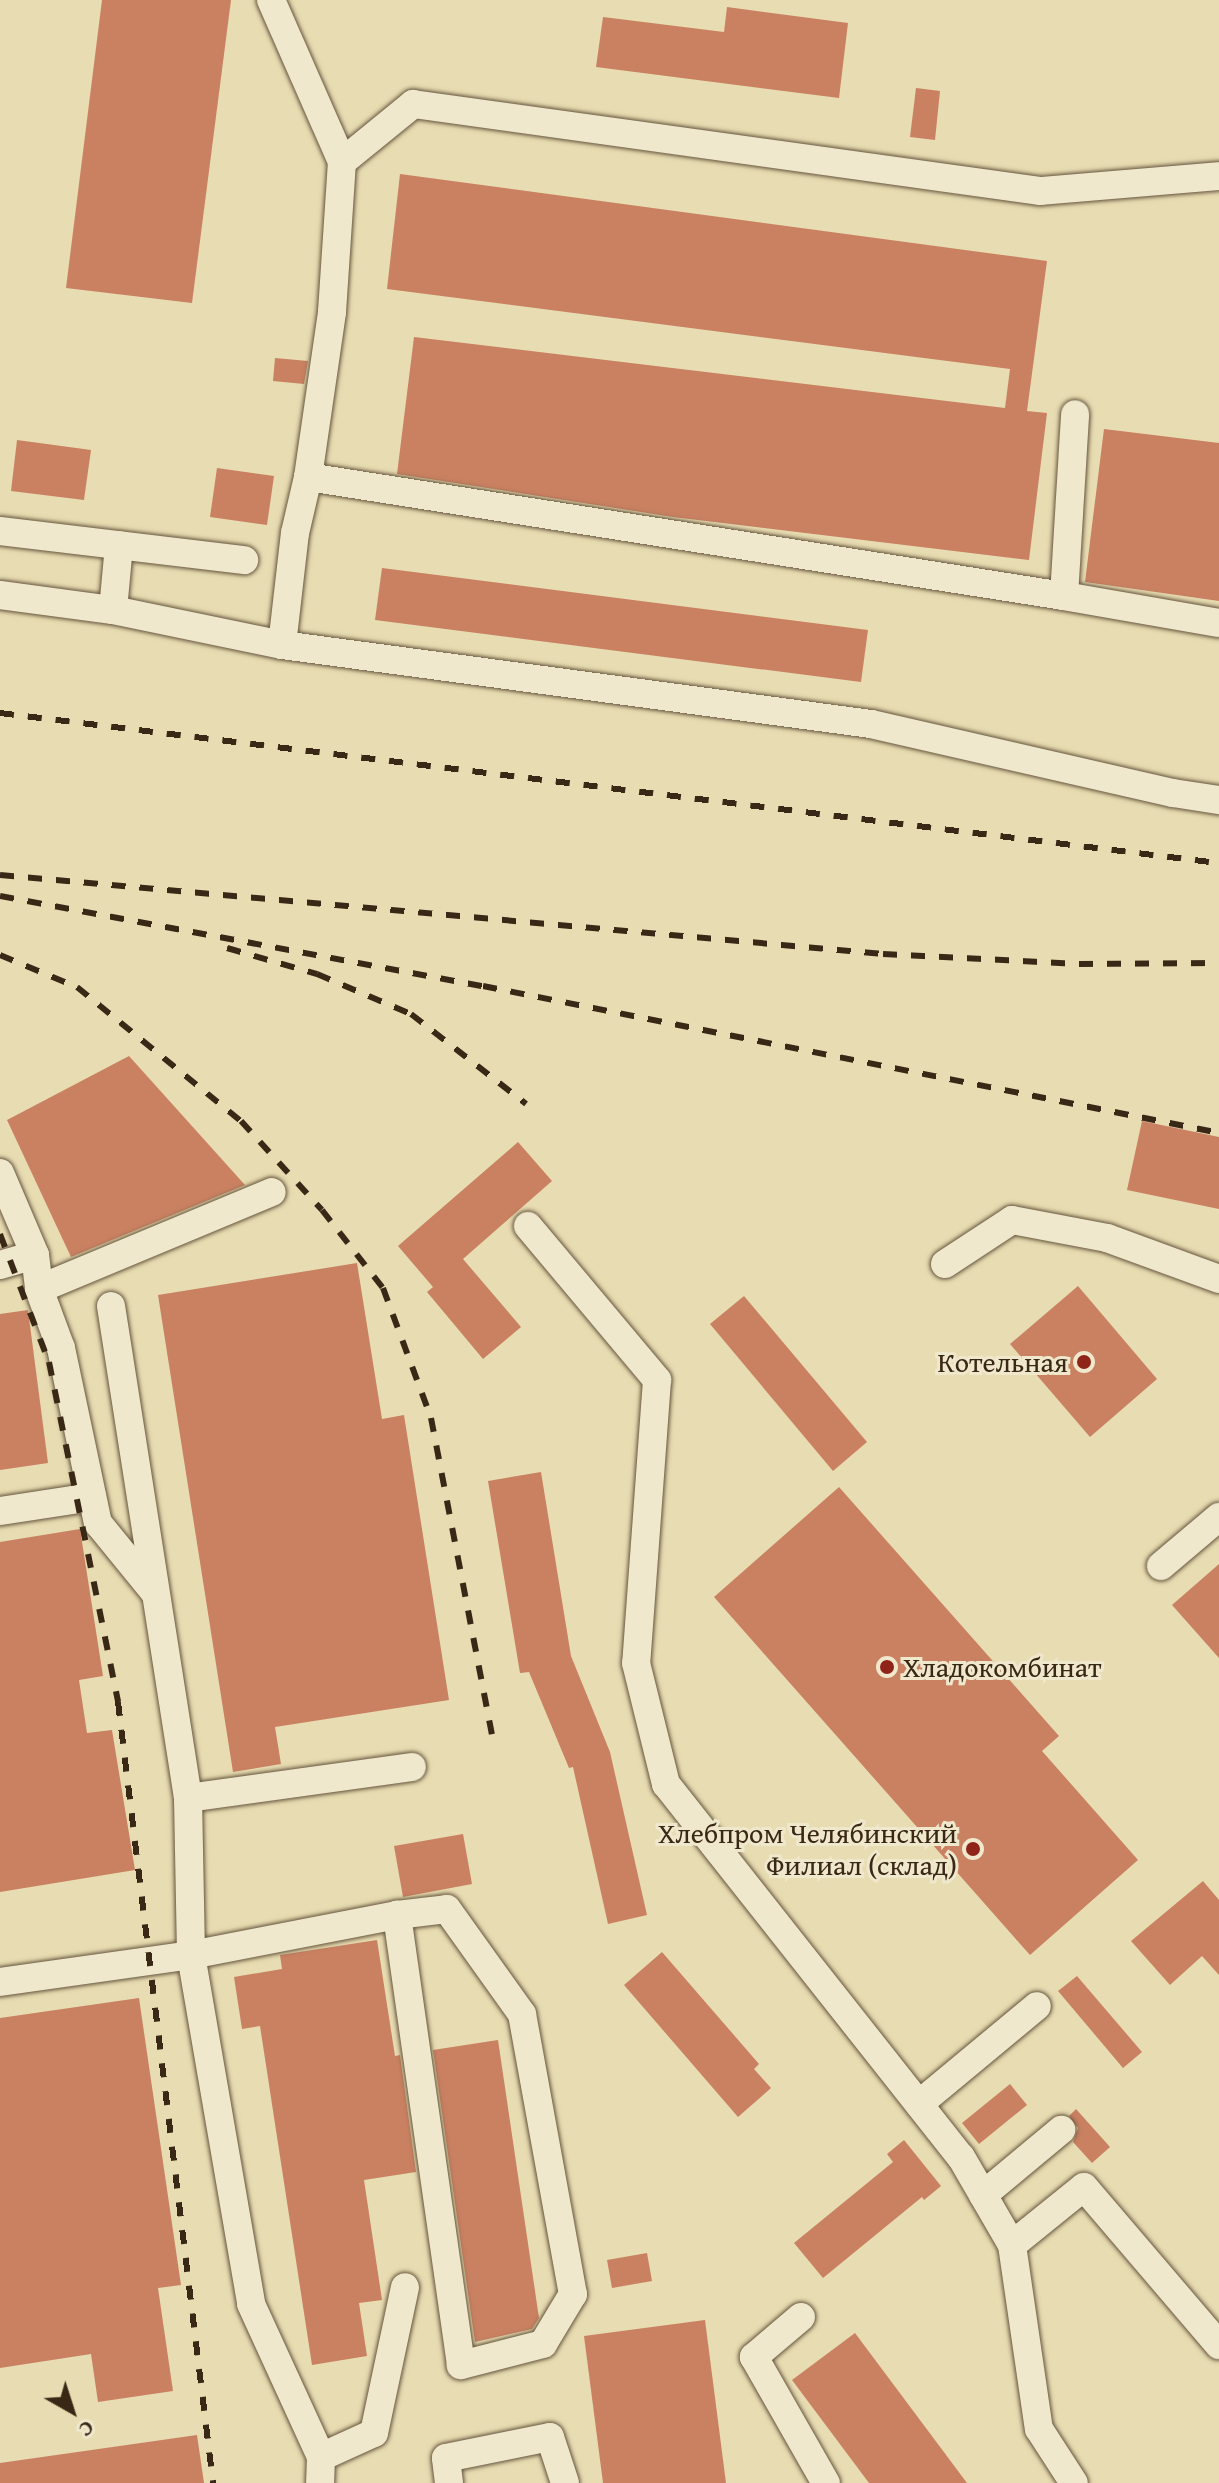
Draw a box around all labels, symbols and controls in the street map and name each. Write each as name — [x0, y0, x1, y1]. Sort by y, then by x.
place label: Котельная — [937, 1345, 1068, 1379]
marker: Котельная — [1075, 1353, 1093, 1371]
place label: Хладокомбинат — [903, 1650, 1102, 1684]
marker: Хладокомбинат — [878, 1658, 896, 1676]
place label: Хлебпром Челябинский Филиал (склад) — [658, 1816, 957, 1882]
marker: Хлебпром Челябинский Филиал (склад) — [964, 1840, 982, 1858]
north arrow — [32, 2371, 112, 2451]
text: С — [72, 2413, 102, 2446]

